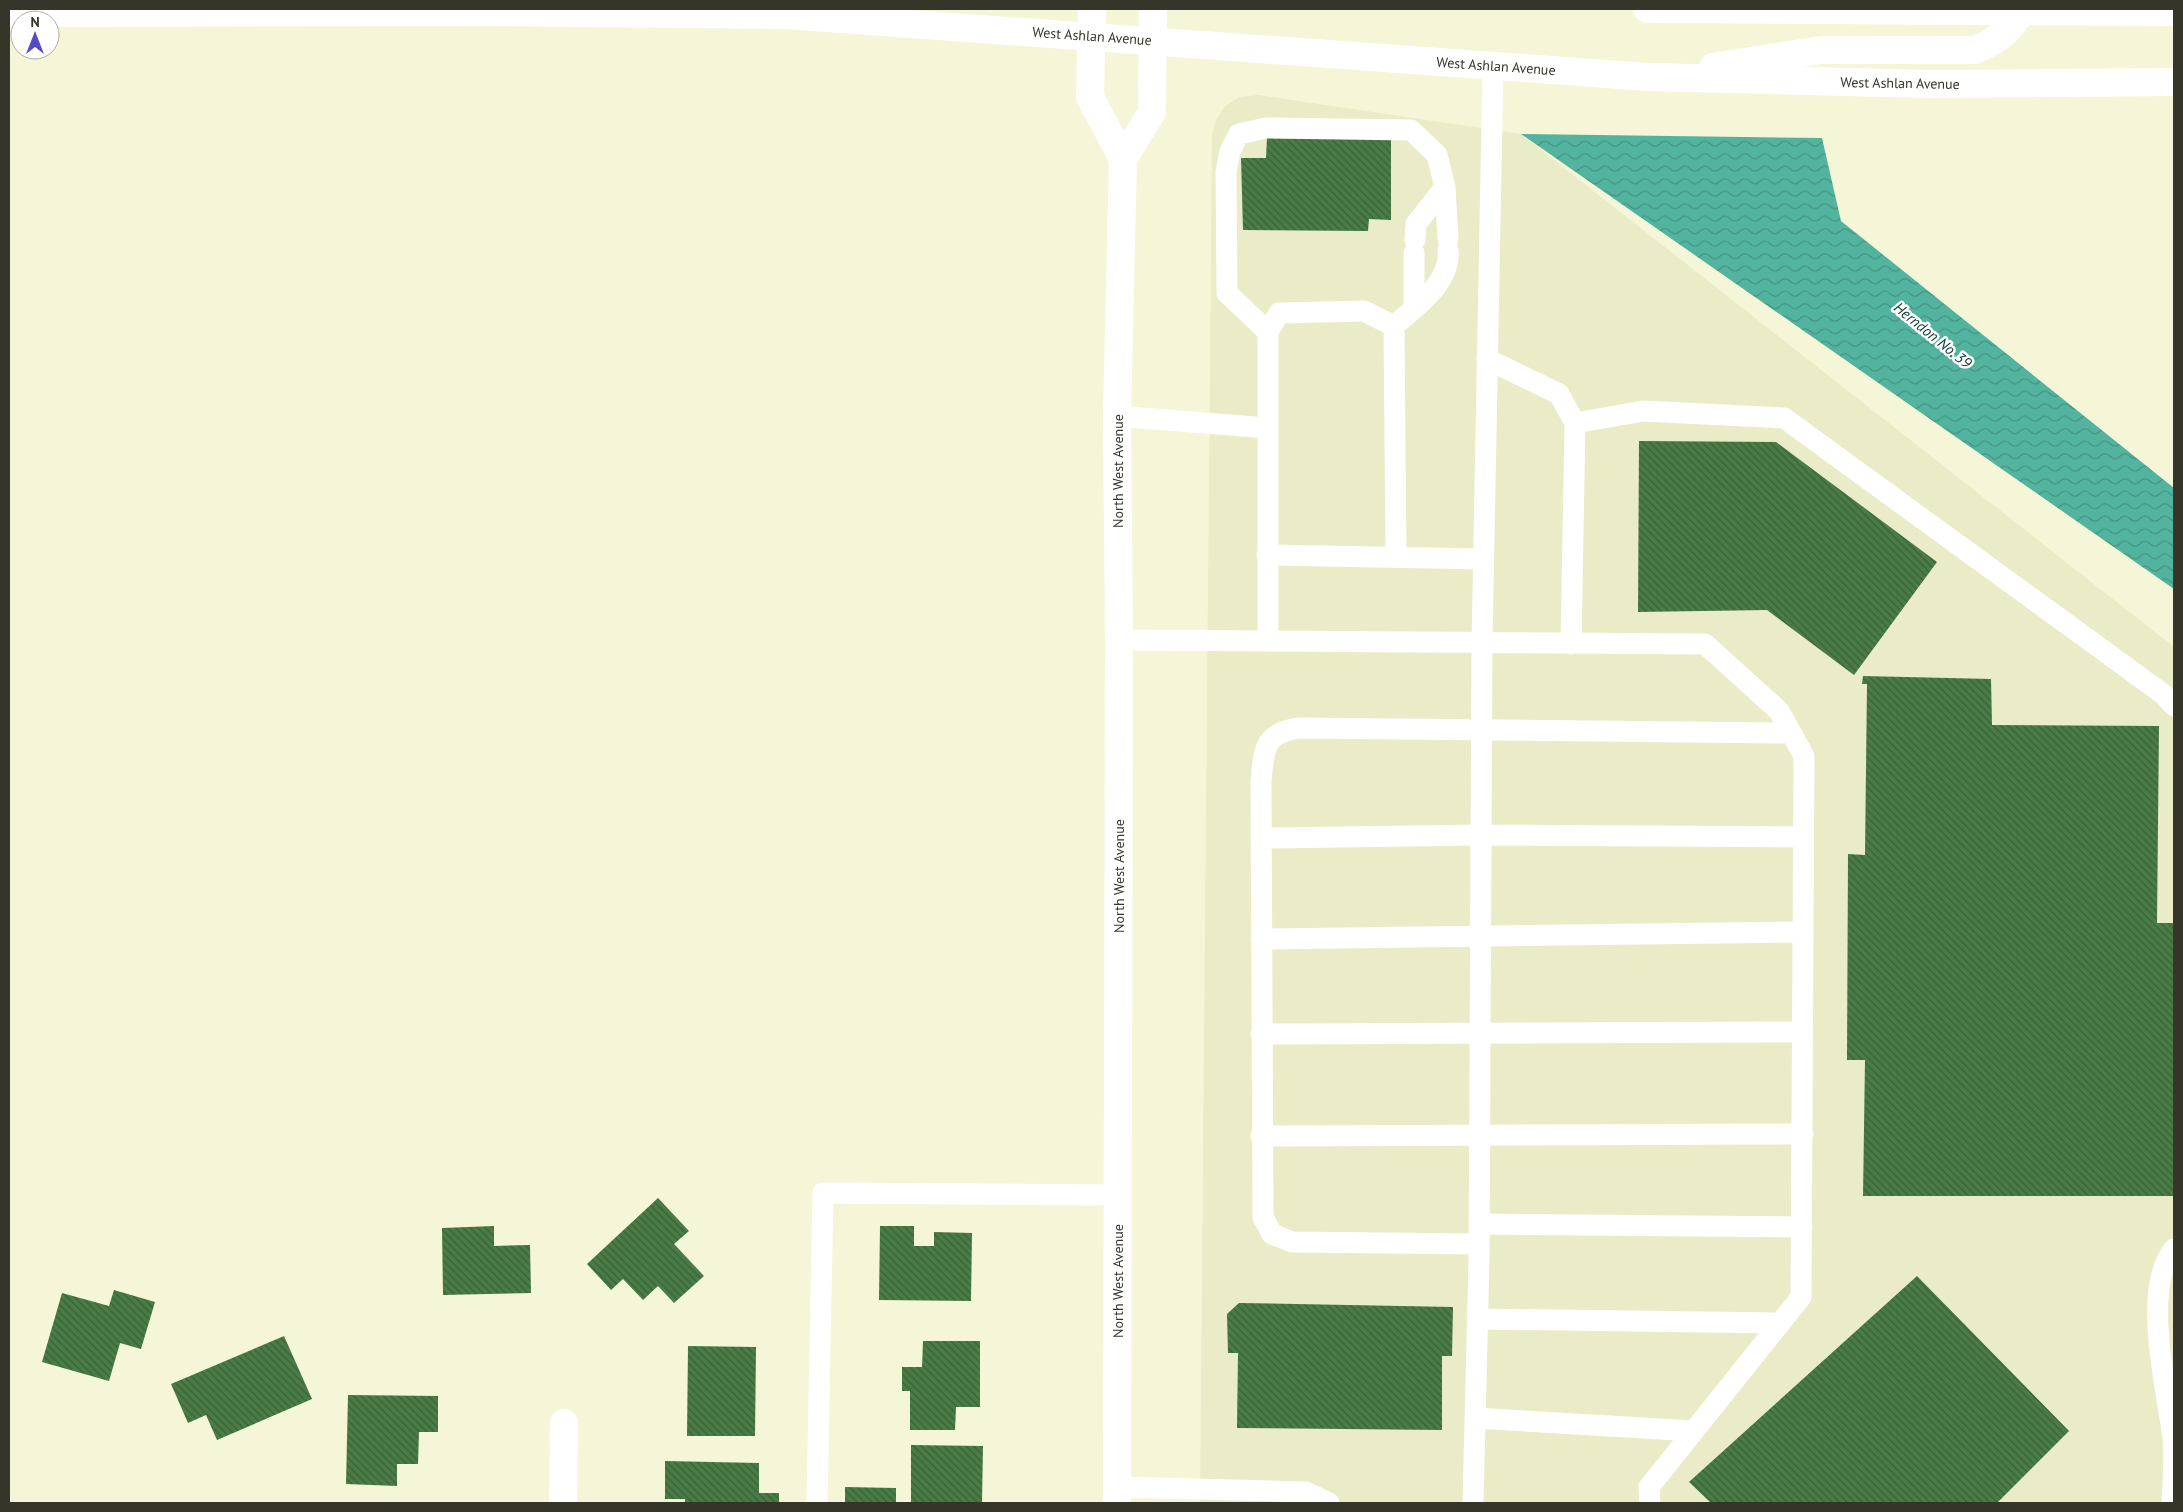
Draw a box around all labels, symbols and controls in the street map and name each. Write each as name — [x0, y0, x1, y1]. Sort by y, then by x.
north arrow — [10, 10, 60, 60]
text: N — [30, 13, 40, 31]
street label: West Ashlan Avenue — [1032, 23, 1152, 49]
street label: West Ashlan Avenue — [1436, 53, 1556, 79]
street label: West Ashlan Avenue — [1840, 73, 1960, 93]
water label: Herndon No. 39 — [1890, 298, 1976, 372]
street label: North West Avenue — [1109, 414, 1127, 528]
street label: North West Avenue — [1110, 819, 1128, 933]
street label: North West Avenue — [1109, 1224, 1127, 1338]

